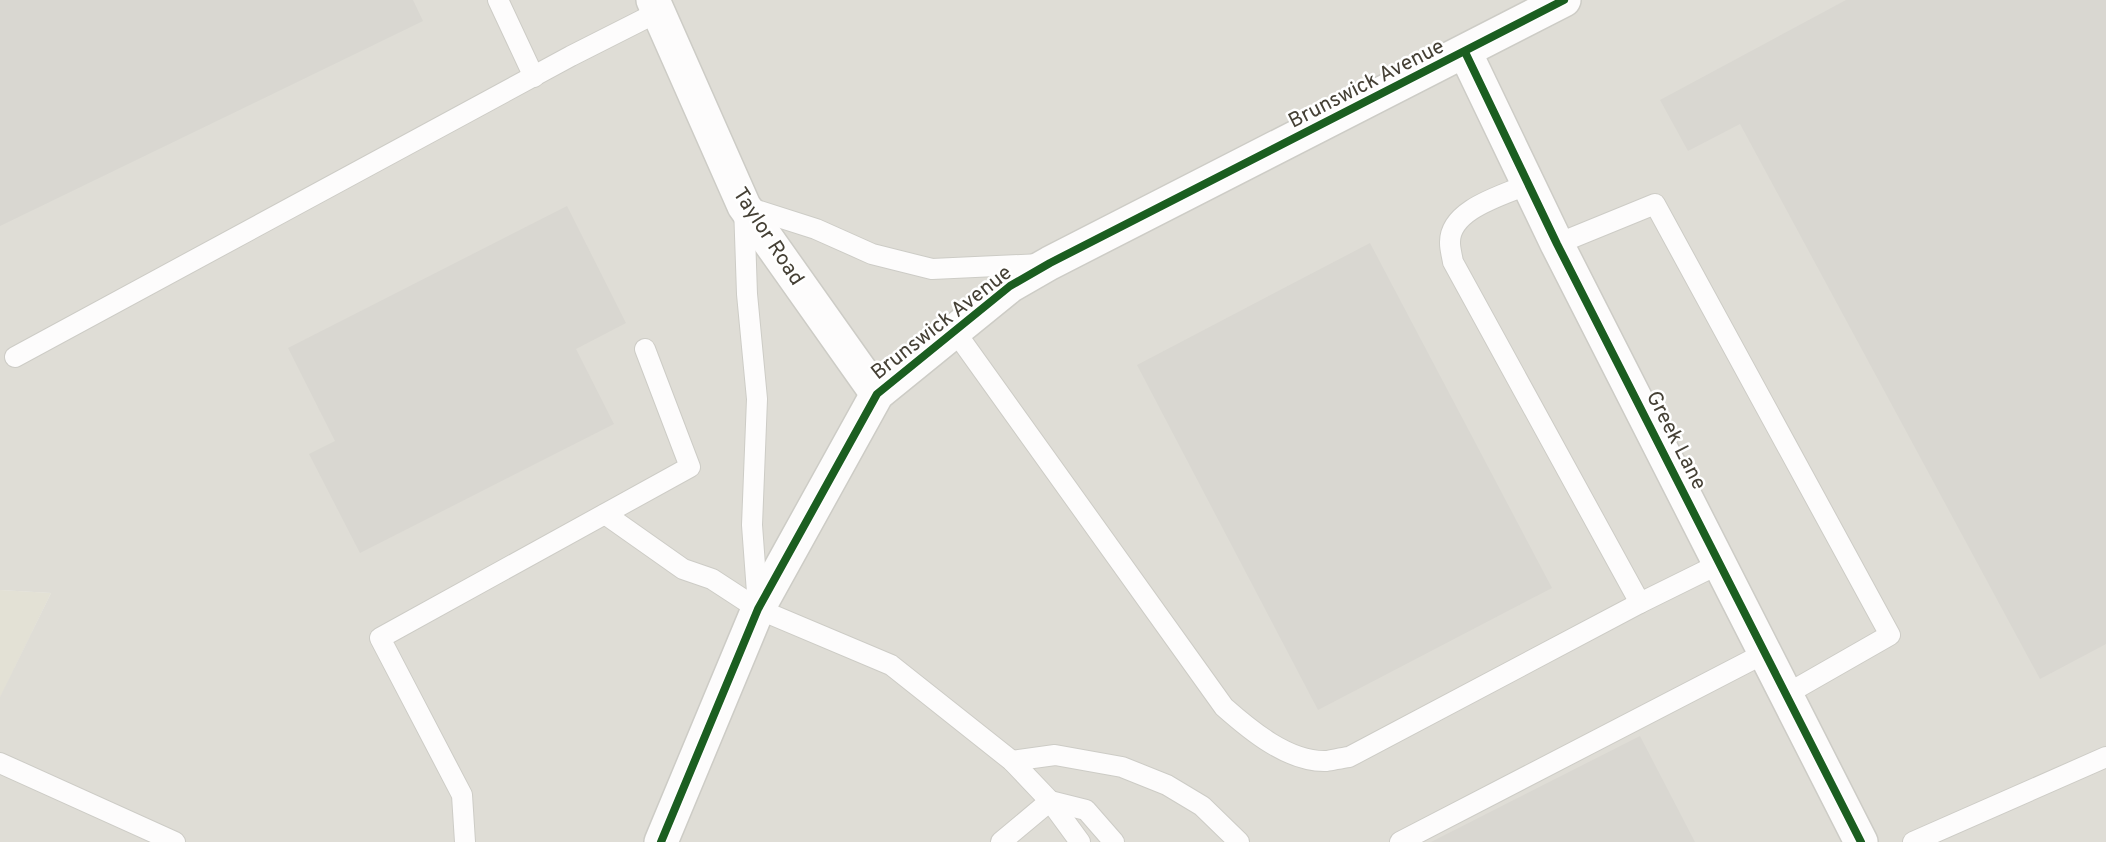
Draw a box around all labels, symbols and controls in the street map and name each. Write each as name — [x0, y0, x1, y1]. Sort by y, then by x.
street label: Brunswick Avenue — [1284, 33, 1449, 135]
street label: Taylor Road — [726, 183, 810, 291]
street label: Brunswick Avenue — [866, 260, 1018, 387]
street label: Greek Lane — [1639, 387, 1712, 495]

